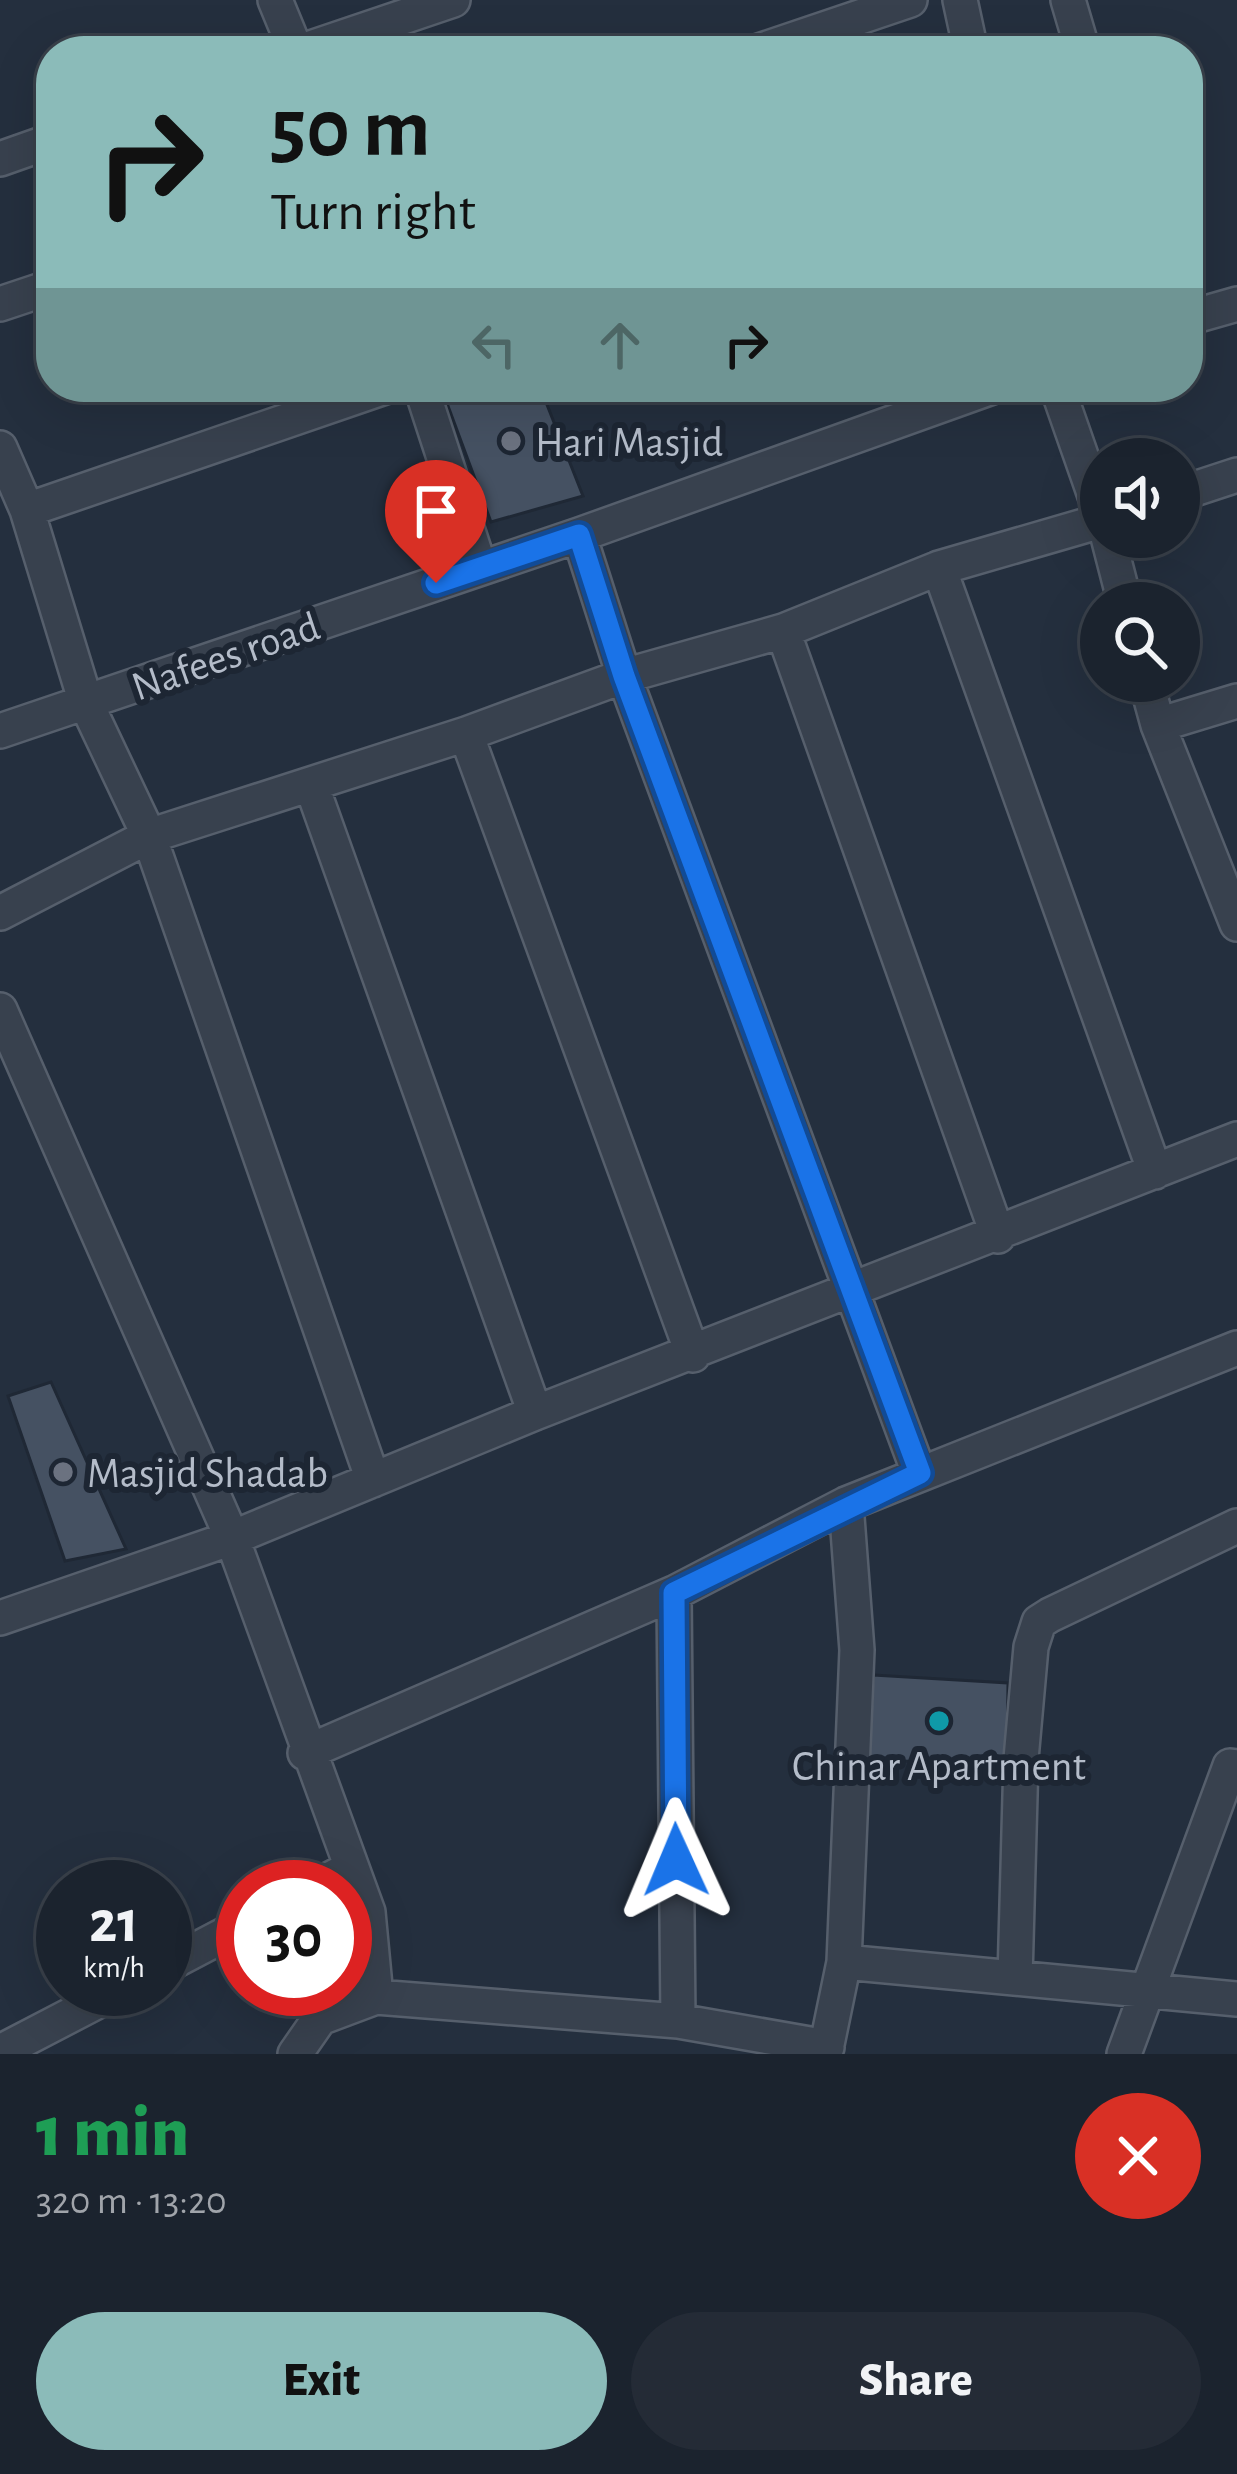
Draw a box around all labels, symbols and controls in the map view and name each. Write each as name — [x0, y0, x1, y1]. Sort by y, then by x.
icon: right — [72, 84, 228, 240]
text: 50 m — [270, 88, 431, 172]
text: Turn right — [270, 186, 476, 240]
icon: left — [461, 312, 527, 378]
icon: ahead — [587, 312, 653, 378]
icon: right — [713, 312, 779, 378]
place label: Hari Masjid — [535, 422, 723, 464]
marker: Hari Masjid — [498, 428, 524, 454]
map controls — [1080, 438, 1200, 702]
button: sound — [1080, 438, 1200, 558]
pin — [385, 460, 487, 583]
icon: arrive — [403, 478, 469, 544]
button: search — [1080, 582, 1200, 702]
street label: Nafees road — [127, 605, 325, 709]
place label: Masjid Shadab — [87, 1453, 328, 1495]
marker: Masjid Shadab — [50, 1459, 76, 1485]
marker: Chinar Apartment — [926, 1708, 952, 1734]
place label: Chinar Apartment — [792, 1746, 1086, 1788]
position arrow — [613, 1797, 739, 1923]
speed limit sign: 30 — [216, 1860, 372, 2016]
text: 21 — [89, 1893, 139, 1953]
text: km/h — [83, 1953, 145, 1983]
button: close — [1075, 2093, 1201, 2219]
text: 1 min — [36, 2097, 189, 2169]
text: 320 m · 13:20 — [36, 2182, 227, 2221]
button: Exit — [36, 2312, 607, 2450]
button: Share — [631, 2312, 1201, 2450]

